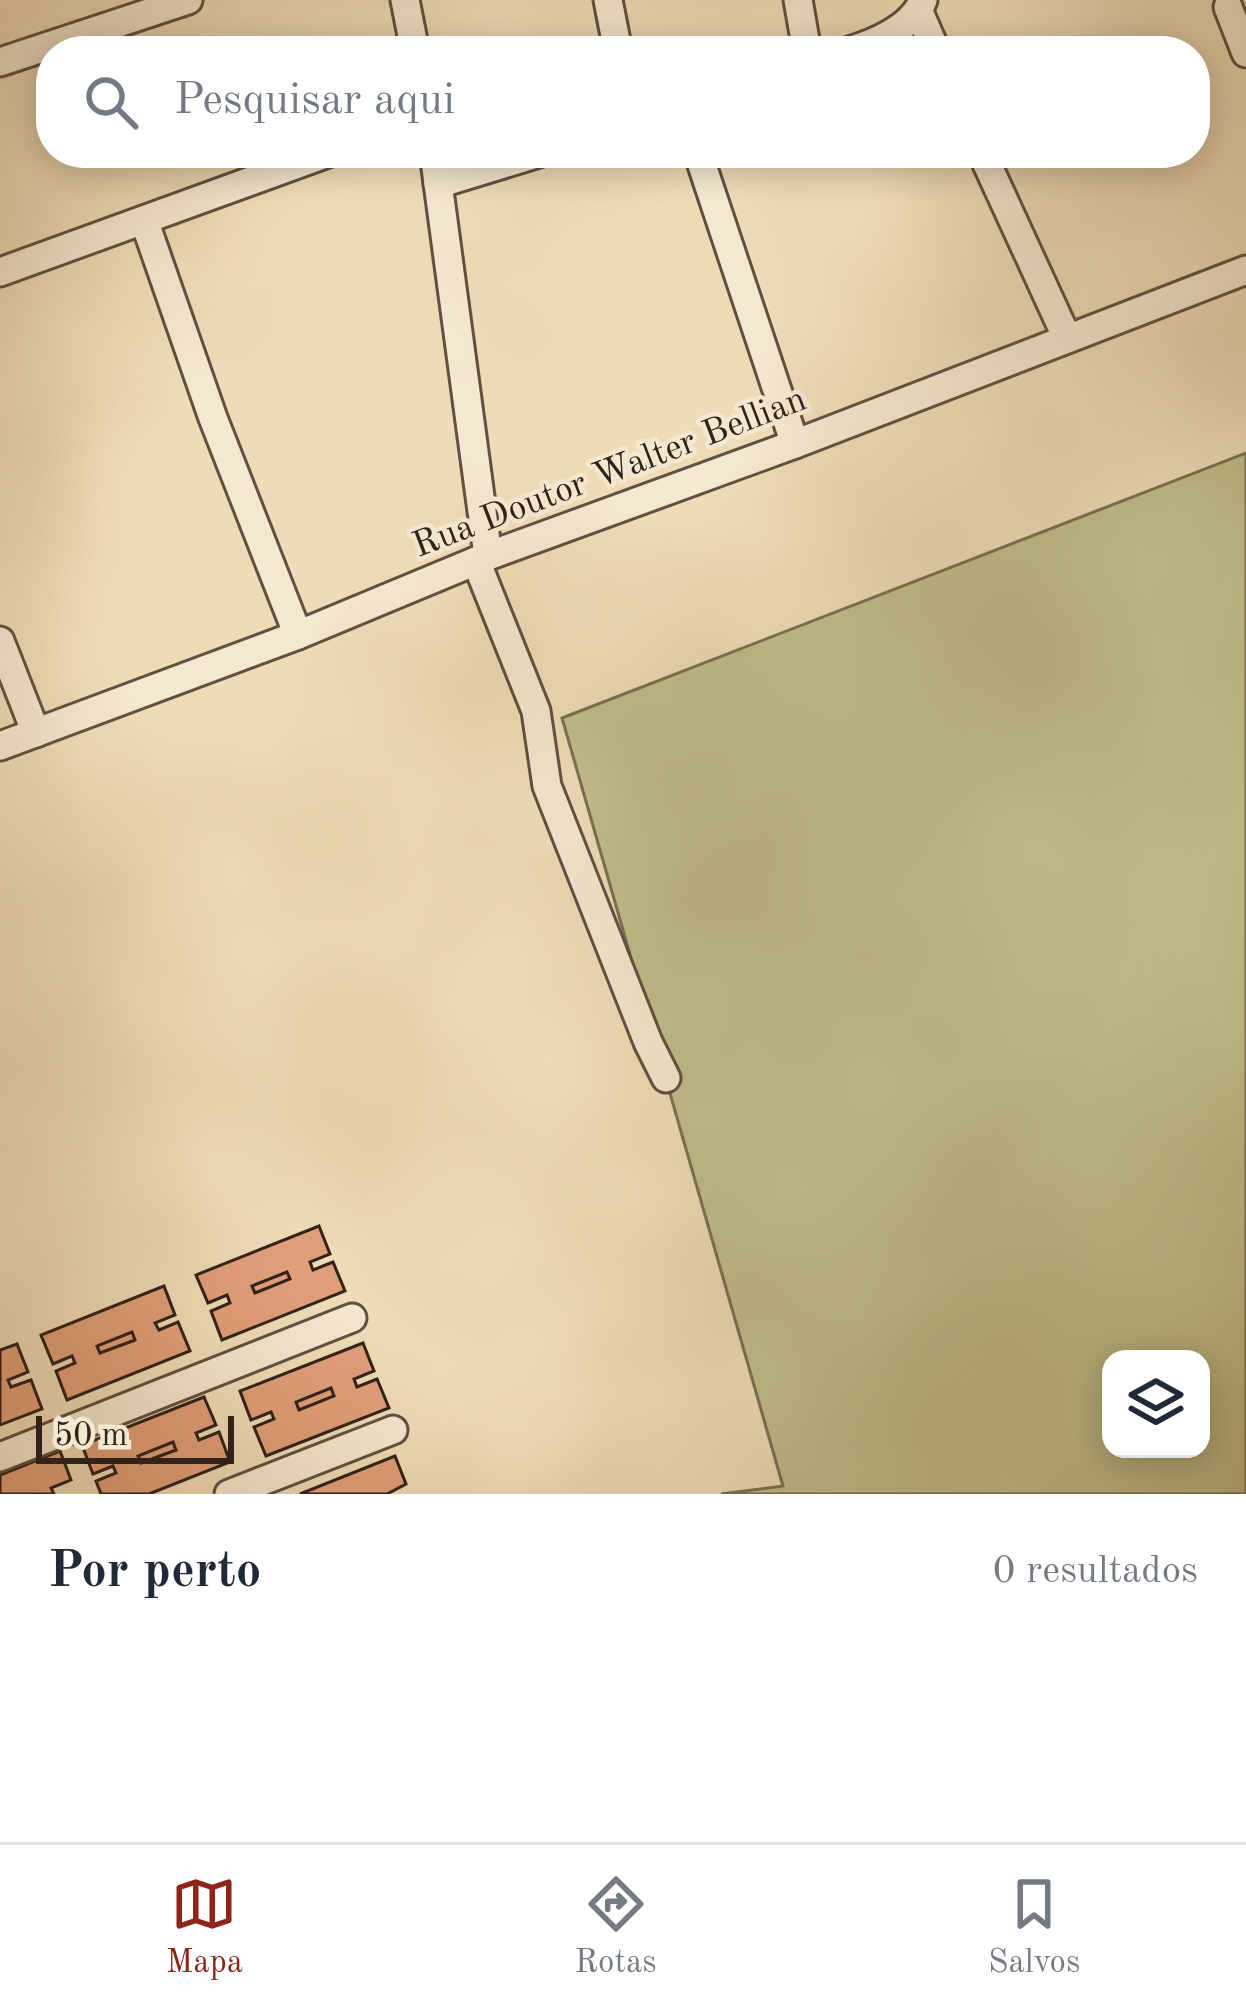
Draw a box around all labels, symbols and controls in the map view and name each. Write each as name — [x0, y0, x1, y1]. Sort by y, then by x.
search box — [36, 36, 1210, 168]
icon: search — [78, 69, 144, 135]
text: Pesquisar aqui — [174, 79, 455, 124]
street label: Rua Doutor Walter Bellian — [408, 382, 812, 566]
map controls — [1102, 1350, 1210, 1458]
button: layers — [1102, 1350, 1210, 1458]
scale bar — [36, 1410, 234, 1463]
text: 50 m — [54, 1420, 128, 1453]
text: Por perto — [48, 1547, 262, 1598]
text: 0 resultados — [993, 1552, 1198, 1591]
tab: Mapa — [166, 1871, 243, 1984]
tab: Rotas — [574, 1871, 657, 1984]
tab: Salvos — [988, 1871, 1080, 1984]

